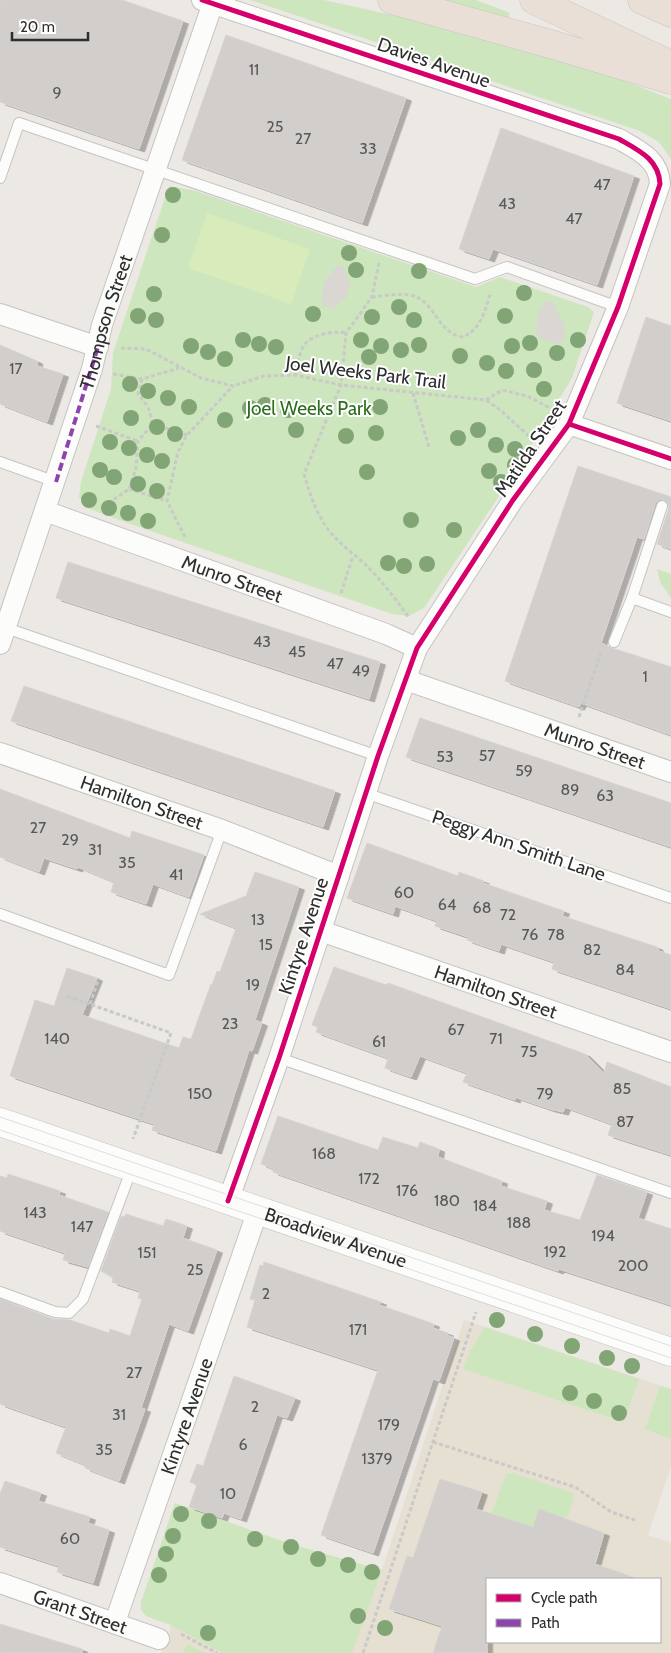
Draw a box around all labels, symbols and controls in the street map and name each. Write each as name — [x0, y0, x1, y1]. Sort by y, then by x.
scale bar — [12, 10, 89, 42]
text: 20 m — [20, 18, 55, 36]
street label: Davies Avenue — [374, 32, 494, 93]
house number: 11 — [249, 60, 259, 79]
house number: 9 — [52, 83, 62, 102]
house number: 25 — [266, 117, 284, 136]
house number: 27 — [295, 129, 311, 148]
house number: 33 — [359, 139, 377, 158]
house number: 47 — [593, 175, 611, 194]
house number: 43 — [498, 194, 516, 213]
house number: 47 — [565, 209, 583, 228]
street label: Thompson Street — [75, 251, 138, 393]
street label: Joel Weeks Park Trail — [283, 351, 448, 394]
house number: 17 — [9, 359, 23, 378]
street label: Matilda Street — [490, 395, 572, 501]
park label: Joel Weeks Park — [245, 397, 372, 420]
street label: Munro Street — [179, 550, 286, 608]
house number: 43 — [253, 632, 271, 651]
house number: 45 — [288, 642, 306, 661]
house number: 47 — [326, 654, 344, 673]
house number: 49 — [352, 661, 370, 680]
house number: 1 — [642, 667, 648, 686]
street label: Munro Street — [541, 718, 649, 774]
house number: 57 — [479, 746, 495, 765]
house number: 53 — [436, 747, 454, 766]
house number: 59 — [515, 761, 533, 780]
street label: Hamilton Street — [77, 771, 206, 835]
house number: 89 — [561, 780, 579, 799]
house number: 63 — [596, 786, 614, 805]
street label: Peggy Ann Smith Lane — [429, 805, 609, 886]
house number: 27 — [30, 818, 46, 837]
house number: 29 — [61, 830, 79, 849]
house number: 31 — [88, 840, 102, 859]
house number: 35 — [118, 853, 136, 872]
house number: 41 — [169, 865, 183, 884]
street label: Kintyre Avenue — [274, 874, 333, 998]
house number: 60 — [394, 883, 414, 902]
house number: 64 — [438, 895, 456, 914]
house number: 68 — [473, 898, 491, 917]
house number: 72 — [500, 905, 516, 924]
house number: 13 — [251, 910, 265, 929]
house number: 76 — [522, 925, 538, 944]
house number: 78 — [547, 925, 565, 944]
house number: 15 — [259, 935, 273, 954]
house number: 82 — [583, 940, 601, 959]
street label: Hamilton Street — [431, 960, 560, 1024]
house number: 84 — [616, 960, 634, 979]
house number: 19 — [246, 975, 260, 994]
house number: 23 — [221, 1014, 239, 1033]
house number: 67 — [447, 1020, 465, 1039]
house number: 140 — [44, 1029, 70, 1048]
house number: 71 — [489, 1029, 503, 1048]
house number: 61 — [372, 1032, 386, 1051]
house number: 75 — [521, 1042, 537, 1061]
house number: 85 — [613, 1079, 631, 1098]
house number: 150 — [187, 1084, 213, 1103]
house number: 79 — [536, 1084, 554, 1103]
house number: 87 — [616, 1112, 634, 1131]
house number: 168 — [312, 1144, 336, 1163]
house number: 172 — [358, 1169, 380, 1188]
house number: 176 — [396, 1181, 418, 1200]
house number: 180 — [434, 1191, 460, 1210]
house number: 184 — [473, 1196, 497, 1215]
house number: 143 — [23, 1203, 47, 1222]
street label: Broadview Avenue — [262, 1203, 410, 1273]
house number: 188 — [507, 1213, 531, 1232]
house number: 147 — [71, 1217, 93, 1236]
house number: 194 — [591, 1226, 615, 1245]
house number: 192 — [544, 1242, 566, 1261]
house number: 151 — [137, 1243, 157, 1262]
house number: 200 — [618, 1256, 648, 1275]
house number: 25 — [186, 1260, 204, 1279]
house number: 2 — [262, 1284, 270, 1303]
house number: 171 — [349, 1320, 367, 1339]
street label: Kintyre Avenue — [156, 1355, 218, 1478]
house number: 27 — [126, 1363, 142, 1382]
house number: 2 — [251, 1397, 259, 1416]
house number: 31 — [112, 1405, 126, 1424]
house number: 179 — [378, 1415, 400, 1434]
house number: 6 — [238, 1435, 248, 1454]
house number: 35 — [95, 1440, 113, 1459]
house number: 1379 — [361, 1449, 393, 1468]
house number: 10 — [220, 1484, 236, 1503]
house number: 60 — [60, 1529, 80, 1548]
legend — [486, 1578, 661, 1643]
street label: Grant Street — [30, 1585, 130, 1639]
text: Cycle path — [531, 1589, 597, 1607]
text: Path — [531, 1614, 560, 1632]

